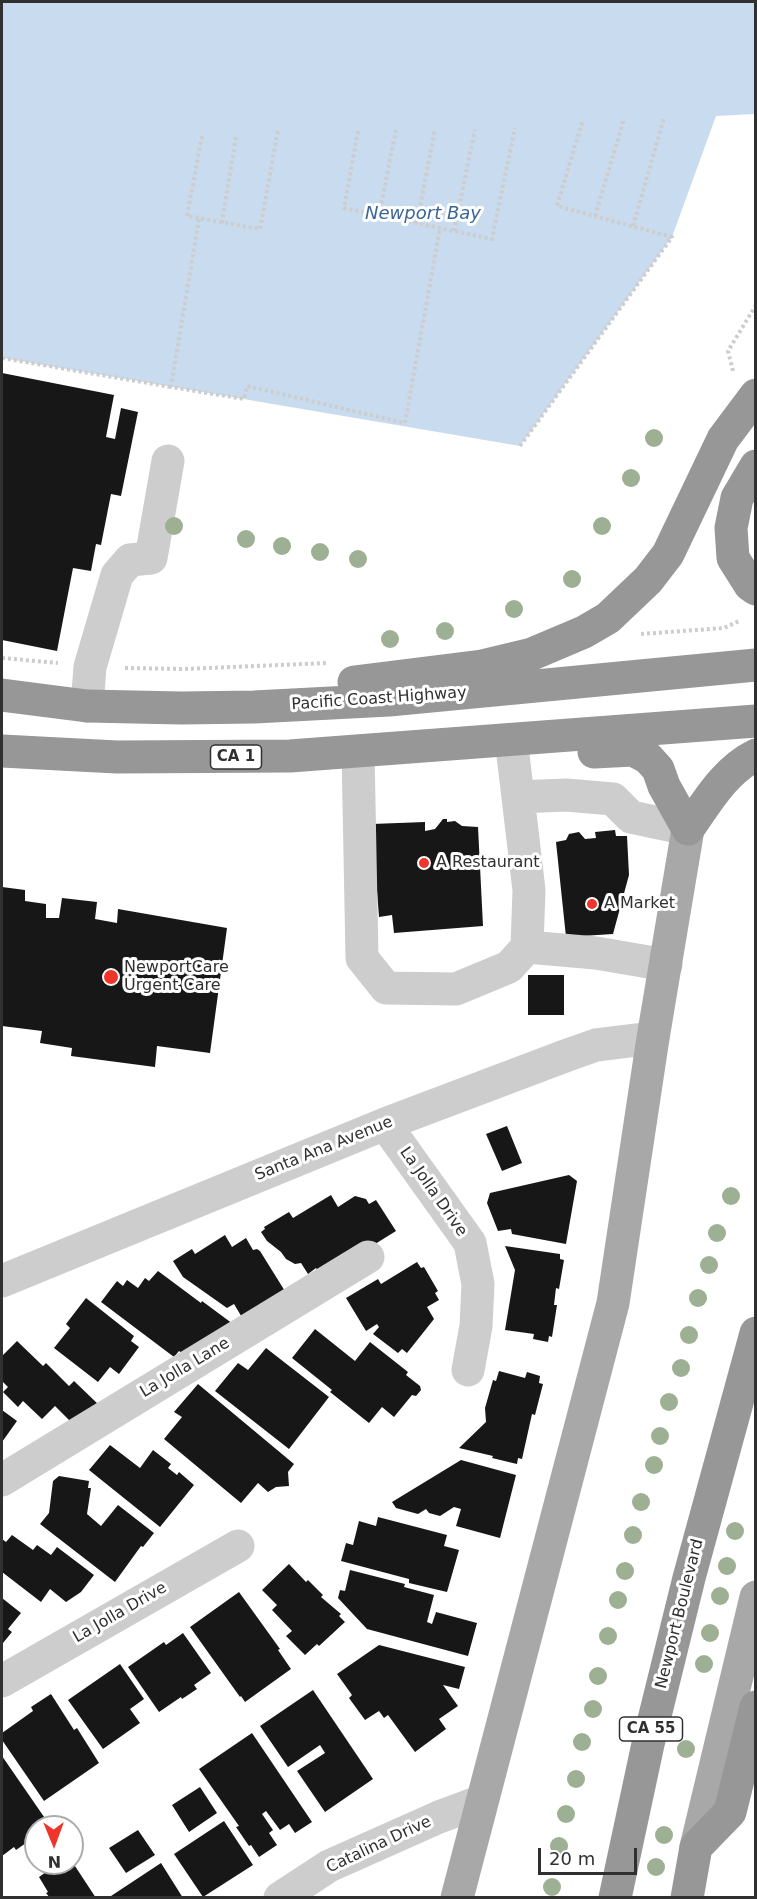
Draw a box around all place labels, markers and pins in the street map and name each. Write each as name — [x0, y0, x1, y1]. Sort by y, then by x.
place label: A Restaurant — [436, 853, 540, 873]
marker: A Restaurant — [417, 856, 431, 870]
place label: A Market — [604, 894, 675, 914]
marker: A Market — [585, 897, 599, 911]
place label: NewportCare Urgent Care — [124, 958, 229, 996]
marker: NewportCare Urgent Care — [102, 968, 120, 986]

